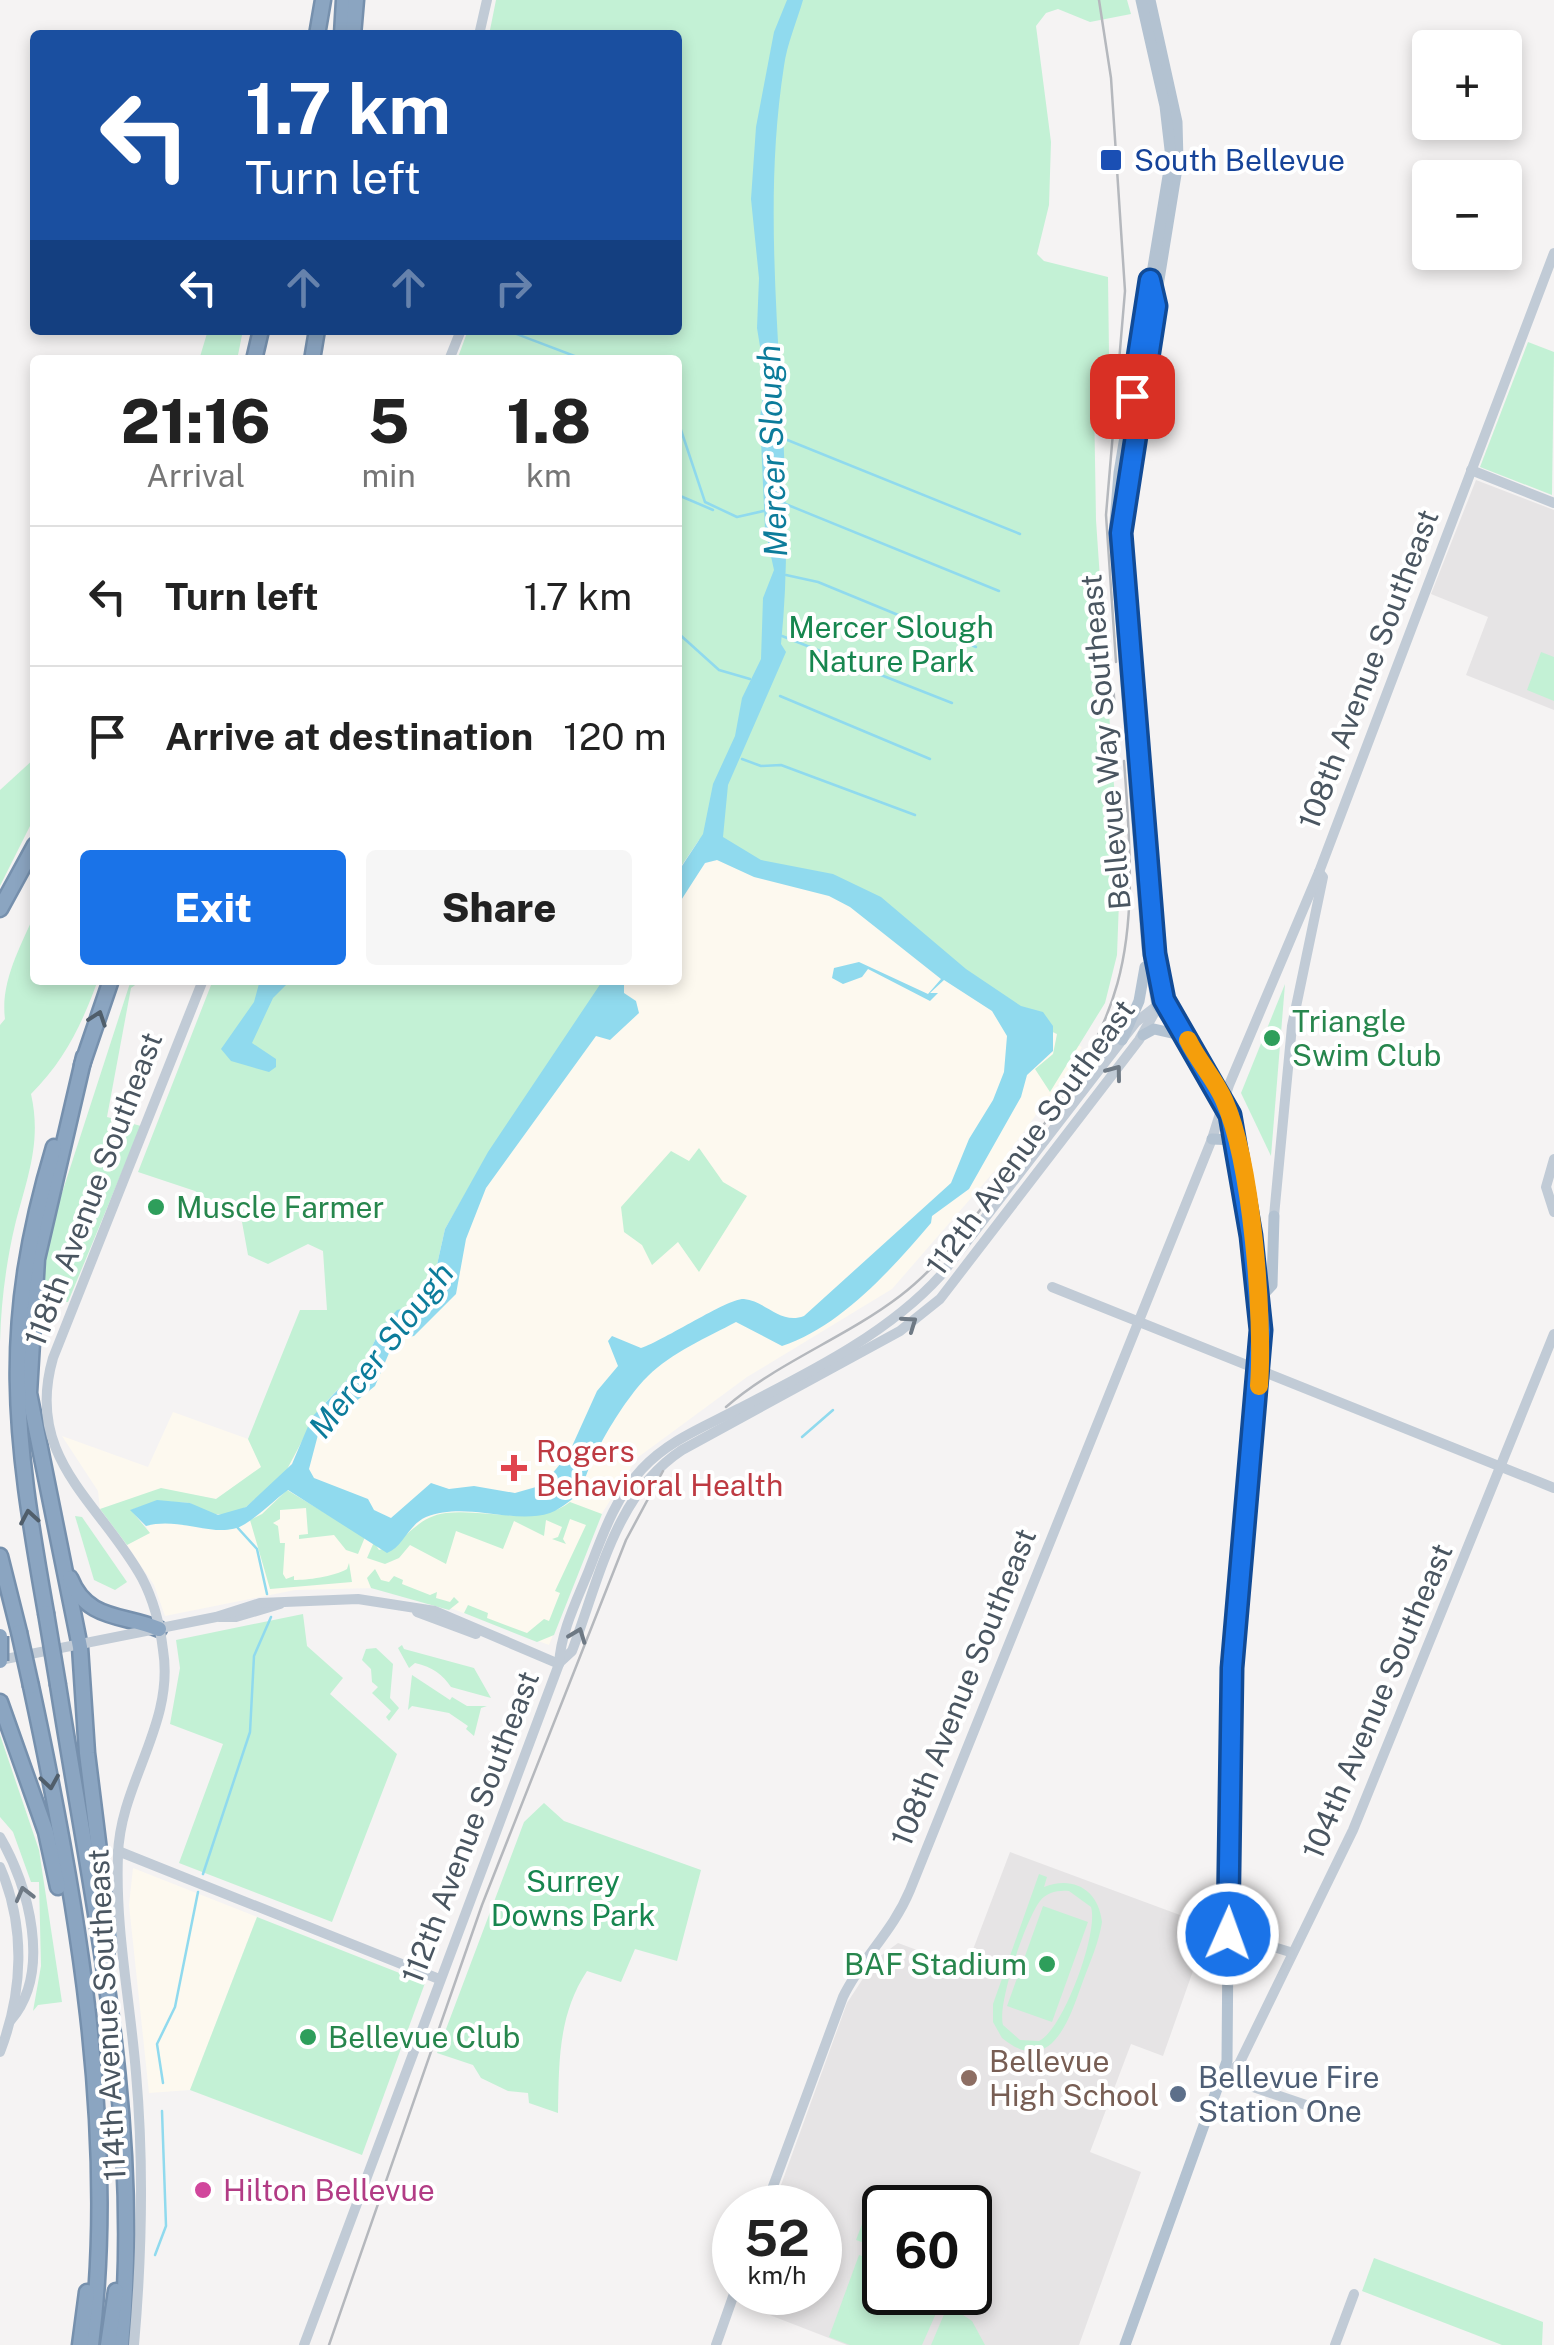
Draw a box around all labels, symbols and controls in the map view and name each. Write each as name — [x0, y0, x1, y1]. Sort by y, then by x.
map controls — [1412, 30, 1522, 270]
button: + — [1412, 30, 1522, 140]
text: 1.7 km — [245, 67, 451, 150]
icon: left — [80, 70, 210, 200]
place label: South Bellevue — [1134, 142, 1345, 178]
marker: South Bellevue — [1098, 147, 1124, 173]
text: Turn left — [245, 151, 421, 204]
button: − — [1412, 160, 1522, 270]
icon: left — [171, 260, 226, 315]
icon: ahead — [276, 260, 331, 315]
icon: ahead — [381, 260, 436, 315]
icon: right — [486, 260, 541, 315]
water label: Mercer Slough — [750, 344, 794, 558]
pin — [1090, 354, 1175, 439]
icon: arrive — [1105, 369, 1160, 424]
text: 21:16 — [121, 386, 271, 457]
text: 5 — [368, 386, 409, 457]
text: 1.8 — [507, 386, 591, 457]
text: Arrival — [146, 457, 245, 494]
text: min — [361, 457, 416, 494]
text: km — [526, 457, 572, 494]
street label: 108th Avenue Southeast — [1290, 504, 1446, 834]
icon: left — [80, 569, 135, 624]
street label: Bellevue Way Southeast — [1072, 573, 1138, 911]
text: Turn left — [165, 574, 319, 619]
text: 1.7 km — [524, 574, 632, 619]
park label: Mercer Slough Nature Park — [788, 609, 994, 679]
icon: arrive — [80, 709, 135, 764]
text: Arrive at destination — [165, 714, 533, 759]
text: 120 m — [563, 714, 667, 759]
button: Exit — [80, 850, 346, 965]
button: Share — [366, 850, 632, 965]
street label: 112th Avenue Southeast — [918, 992, 1142, 1282]
place label: Triangle Swim Club — [1292, 1003, 1441, 1073]
one-way arrow — [86, 1011, 106, 1028]
street label: 118th Avenue Southeast — [16, 1027, 170, 1351]
marker: Triangle Swim Club — [1261, 1027, 1283, 1049]
one-way arrow — [1103, 1065, 1120, 1083]
place label: Muscle Farmer — [176, 1189, 384, 1225]
marker: Muscle Farmer — [145, 1196, 167, 1218]
water label: Mercer Slough — [301, 1255, 461, 1445]
one-way arrow — [899, 1317, 917, 1335]
place label: Rogers Behavioral Health — [536, 1433, 783, 1503]
marker: Rogers Behavioral Health — [501, 1455, 527, 1481]
one-way arrow — [19, 1509, 40, 1526]
street label: 108th Avenue Southeast — [883, 1523, 1043, 1851]
street label: 104th Avenue Southeast — [1294, 1538, 1460, 1864]
one-way arrow — [566, 1627, 587, 1644]
street label: 112th Avenue Southeast — [394, 1666, 546, 1988]
one-way arrow — [39, 1773, 60, 1790]
street label: 114th Avenue Southeast — [79, 1848, 133, 2182]
park label: Surrey Downs Park — [491, 1863, 655, 1933]
position arrow — [1176, 1882, 1280, 1986]
one-way arrow — [15, 1886, 36, 1903]
place label: BAF Stadium — [844, 1946, 1027, 1982]
marker: BAF Stadium — [1036, 1953, 1058, 1975]
place label: Bellevue Club — [328, 2019, 520, 2055]
marker: Bellevue Club — [297, 2026, 319, 2048]
place label: Bellevue High School — [989, 2043, 1159, 2113]
place label: Bellevue Fire Station One — [1198, 2059, 1379, 2129]
marker: Bellevue High School — [958, 2067, 980, 2089]
marker: Bellevue Fire Station One — [1167, 2083, 1189, 2105]
place label: Hilton Bellevue — [223, 2172, 435, 2208]
marker: Hilton Bellevue — [192, 2179, 214, 2201]
speed limit sign: 60 — [862, 2185, 992, 2315]
text: 52 — [744, 2208, 810, 2267]
text: km/h — [748, 2260, 806, 2290]

